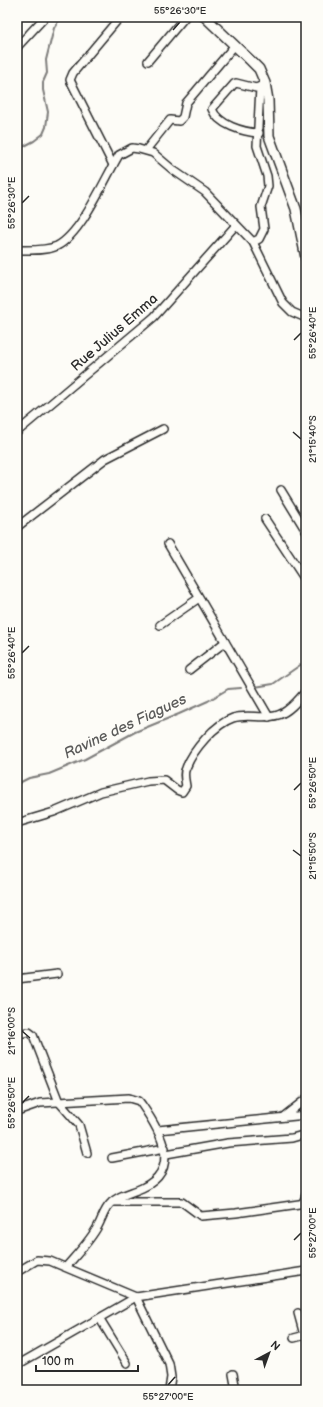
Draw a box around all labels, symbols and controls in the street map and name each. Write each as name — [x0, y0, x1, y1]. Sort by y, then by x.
text: 55°26'30"E — [154, 5, 207, 17]
text: 55°26'30"E — [6, 176, 18, 229]
street label: Rue Julius Emma — [67, 290, 161, 375]
text: 55°26'40"E — [307, 306, 319, 359]
text: 21°15'40"S — [307, 415, 319, 463]
text: 55°26'40"E — [6, 626, 18, 679]
water label: Ravine des Fiagues — [61, 689, 190, 763]
text: 55°26'50"E — [307, 757, 319, 809]
text: 21°15'50"S — [307, 832, 319, 880]
text: 21°16'00"S — [6, 1007, 18, 1055]
text: 55°26'50"E — [6, 1077, 18, 1129]
text: 55°27'00"E — [307, 1207, 319, 1259]
north arrow — [249, 1333, 289, 1373]
text: N — [268, 1338, 283, 1353]
scale bar — [36, 1347, 138, 1373]
text: 100 m — [42, 1354, 74, 1369]
text: 55°27'00"E — [142, 1391, 194, 1403]

